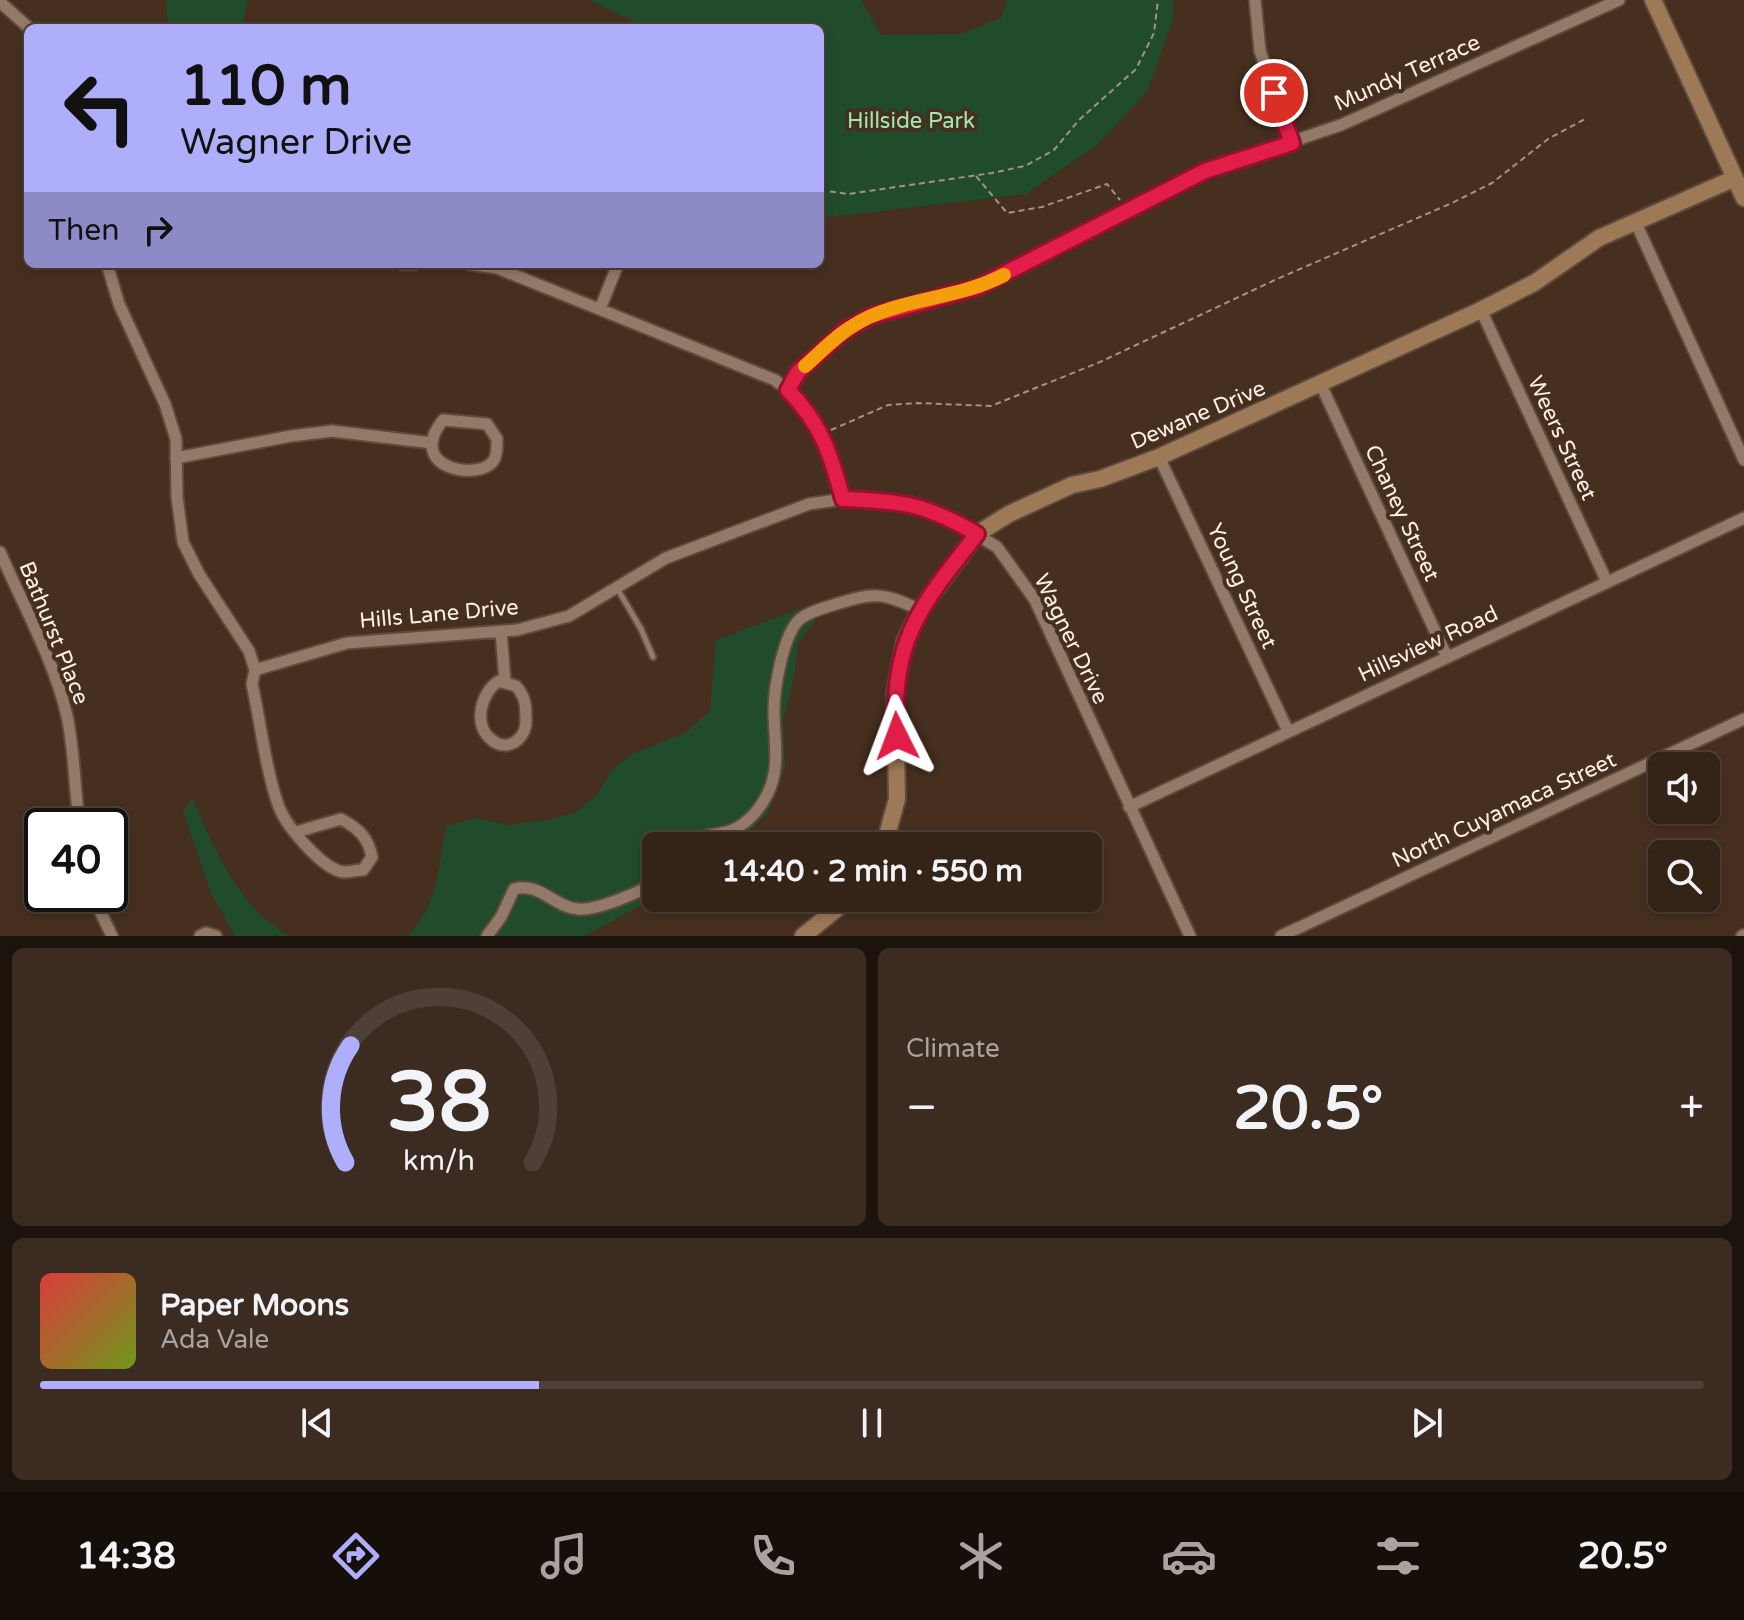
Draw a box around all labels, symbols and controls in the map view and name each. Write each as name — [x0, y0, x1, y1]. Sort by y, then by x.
street label: Mundy Terrace — [1330, 29, 1484, 117]
text: 110 m — [180, 53, 351, 120]
icon: left — [48, 56, 152, 160]
pin — [1240, 59, 1308, 127]
icon: arrive — [1252, 71, 1296, 115]
park label: Hillside Park — [847, 108, 975, 134]
text: Wagner Drive — [180, 121, 412, 164]
icon: right — [136, 208, 180, 252]
text: Then — [48, 212, 120, 249]
street label: Weers Street — [1522, 372, 1602, 504]
street label: Dewane Drive — [1127, 375, 1269, 455]
street label: Chaney Street — [1359, 441, 1445, 585]
street label: Young Street — [1202, 519, 1282, 653]
street label: Bathurst Place — [13, 558, 95, 708]
street label: Wagner Drive — [1028, 570, 1114, 708]
street label: Hills Lane Drive — [358, 594, 520, 634]
street label: Hillsview Road — [1354, 600, 1502, 688]
position arrow — [855, 694, 939, 778]
street label: North Cuyamaca Street — [1388, 747, 1620, 873]
map controls — [1648, 752, 1720, 912]
button: sound — [1648, 752, 1720, 824]
speed limit sign: 40 — [24, 808, 128, 912]
button: search — [1648, 840, 1720, 912]
text: 14:40 · 2 min · 550 m — [721, 853, 1023, 890]
text: Climate — [906, 1033, 1000, 1064]
text: 38 — [387, 1053, 491, 1153]
text: 20.5° — [1233, 1073, 1383, 1145]
text: − — [906, 1082, 937, 1135]
text: + — [1679, 1082, 1704, 1135]
text: km/h — [403, 1144, 475, 1178]
text: Paper Moons — [160, 1287, 349, 1324]
text: Ada Vale — [160, 1324, 269, 1355]
icon: previous — [295, 1401, 339, 1445]
icon: pause — [850, 1401, 894, 1445]
icon: next — [1405, 1401, 1449, 1445]
icon: directions — [328, 1528, 384, 1584]
icon: music — [536, 1528, 592, 1584]
icon: phone — [745, 1528, 801, 1584]
icon: climate — [953, 1528, 1009, 1584]
icon: car — [1161, 1528, 1217, 1584]
icon: filters — [1370, 1528, 1426, 1584]
text: 14:38 — [76, 1535, 176, 1578]
text: 20.5° — [1578, 1535, 1668, 1578]

